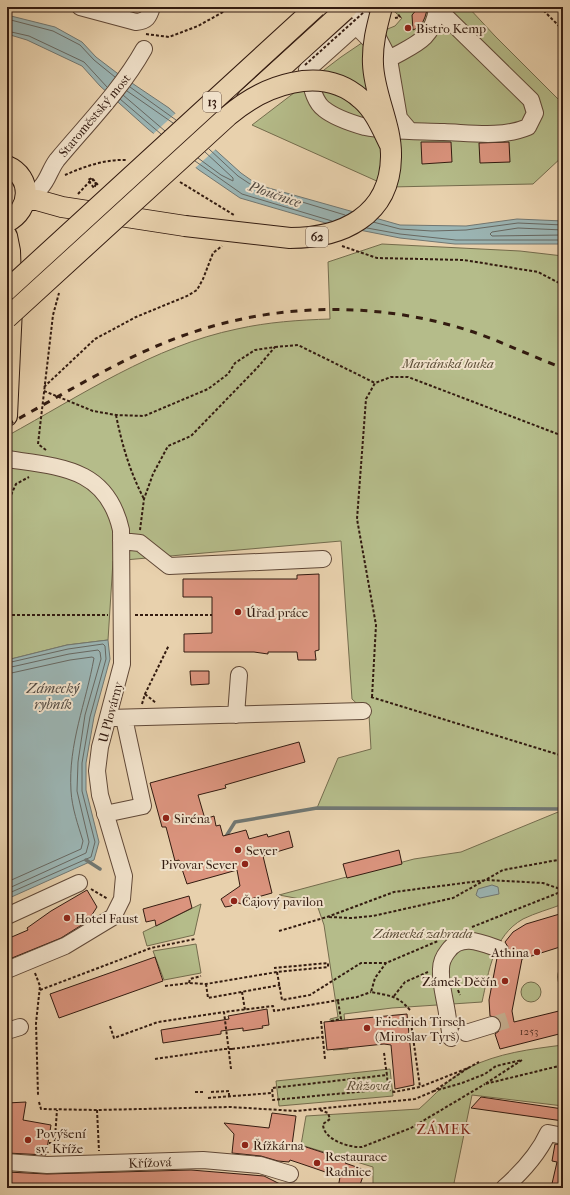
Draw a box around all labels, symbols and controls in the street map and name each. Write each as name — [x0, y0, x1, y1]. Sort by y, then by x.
place label: Bistro Kemp — [416, 21, 486, 36]
marker: Bistro Kemp — [403, 23, 413, 33]
street label: Staroměstský most — [55, 70, 134, 160]
road number: 13 — [203, 92, 221, 112]
water label: Ploučnice — [246, 177, 303, 211]
road number: 62 — [306, 227, 328, 247]
park label: Mariánská louka — [401, 356, 494, 371]
place label: Úřad práce — [246, 605, 309, 620]
marker: Úřad práce — [233, 607, 243, 617]
street label: U Plovárny — [95, 679, 126, 744]
water label: Zámecký rybník — [26, 680, 80, 713]
place label: Siréna — [174, 811, 211, 826]
marker: Siréna — [161, 813, 171, 823]
place label: Sever — [246, 843, 278, 858]
marker: Sever — [233, 845, 243, 855]
place label: Pivovar Sever — [161, 857, 237, 872]
marker: Pivovar Sever — [240, 859, 250, 869]
place label: Čajový pavilon — [242, 894, 324, 909]
marker: Čajový pavilon — [229, 896, 239, 906]
place label: Hotel Faust — [75, 911, 139, 926]
marker: Hotel Faust — [62, 913, 72, 923]
park label: Zámecká zahrada — [372, 926, 473, 941]
place label: Athina — [490, 945, 530, 960]
marker: Athina — [532, 947, 542, 957]
place label: Zámek Děčín — [422, 974, 497, 989]
marker: Zámek Děčín — [500, 976, 510, 986]
place label: Friedrich Tirsch (Miroslav Tyrš) — [375, 1014, 466, 1044]
marker: Friedrich Tirsch (Miroslav Tyrš) — [362, 1023, 372, 1033]
house number: 1253 — [520, 1025, 538, 1038]
park label: Růžová — [346, 1078, 391, 1093]
district label: ZÁMEK — [416, 1120, 472, 1138]
place label: Povýšení sv. Kříže — [36, 1126, 86, 1156]
marker: Povýšení sv. Kříže — [23, 1135, 33, 1145]
place label: Řížkárna — [253, 1138, 305, 1153]
marker: Řížkárna — [240, 1140, 250, 1150]
place label: Restaurace Radnice — [325, 1149, 388, 1179]
street label: Křížová — [128, 1154, 173, 1171]
marker: Restaurace Radnice — [312, 1158, 322, 1168]

